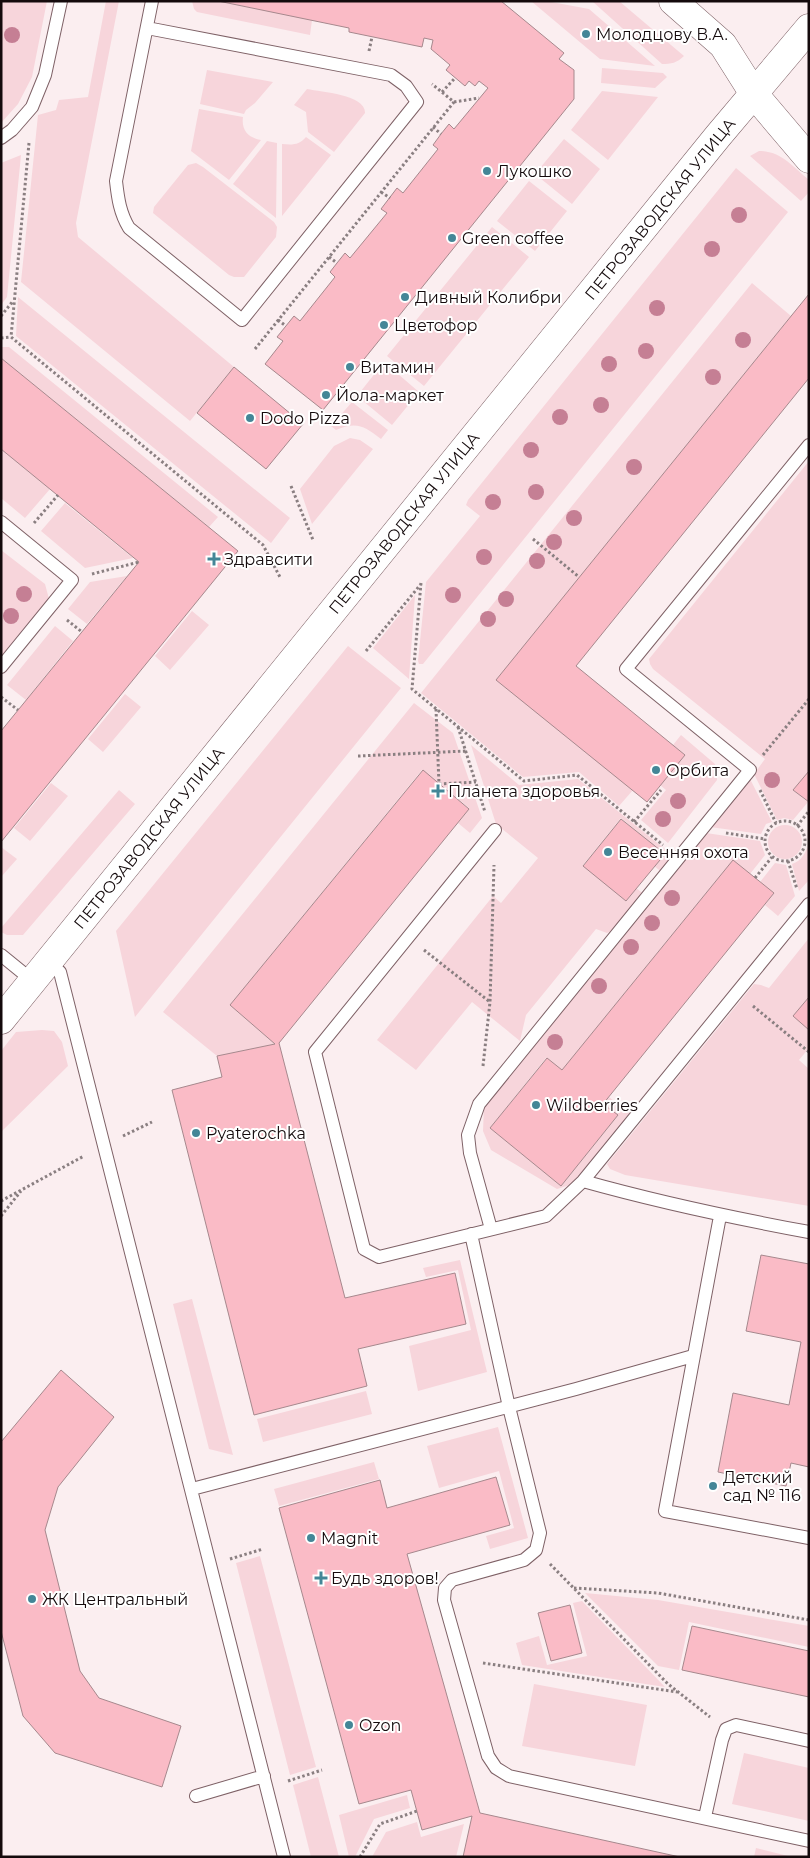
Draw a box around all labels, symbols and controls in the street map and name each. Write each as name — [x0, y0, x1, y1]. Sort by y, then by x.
place label: Молодцову В.А. — [596, 25, 728, 44]
marker: Молодцову В.А. — [580, 28, 592, 40]
street label: ПЕТРОЗАВОДСКАЯ УЛИЦА — [581, 114, 739, 304]
place label: Лукошко — [497, 162, 572, 181]
marker: Лукошко — [481, 165, 493, 177]
place label: Green coffee — [462, 229, 564, 248]
marker: Green coffee — [446, 232, 458, 244]
place label: Дивный Колибри — [415, 288, 562, 307]
marker: Дивный Колибри — [399, 291, 411, 303]
place label: Цветофор — [394, 316, 478, 335]
marker: Цветофор — [378, 319, 390, 331]
place label: Витамин — [360, 358, 434, 377]
marker: Витамин — [344, 361, 356, 373]
place label: Йола-маркет — [336, 386, 444, 405]
marker: Йола-маркет — [320, 389, 332, 401]
place label: Dodo Pizza — [260, 409, 350, 428]
marker: Dodo Pizza — [244, 412, 256, 424]
street label: ПЕТРОЗАВОДСКАЯ УЛИЦА — [325, 428, 483, 618]
place label: Здравсити — [224, 550, 313, 569]
marker: Здравсити — [208, 553, 220, 565]
street label: ПЕТРОЗАВОДСКАЯ УЛИЦА — [70, 743, 228, 933]
place label: Орбита — [666, 761, 729, 780]
marker: Орбита — [650, 764, 662, 776]
place label: Планета здоровья — [448, 782, 600, 801]
marker: Планета здоровья — [432, 785, 444, 797]
place label: Весенняя охота — [618, 843, 749, 862]
marker: Весенняя охота — [602, 846, 614, 858]
place label: Wildberries — [546, 1096, 638, 1115]
marker: Wildberries — [530, 1099, 542, 1111]
place label: Pyaterochka — [206, 1124, 306, 1143]
marker: Pyaterochka — [190, 1127, 202, 1139]
place label: Детский сад № 116 — [723, 1468, 801, 1505]
marker: Детский сад № 116 — [707, 1480, 719, 1492]
place label: Magnit — [321, 1529, 379, 1548]
marker: Magnit — [305, 1532, 317, 1544]
place label: Будь здоров! — [331, 1569, 439, 1588]
marker: Будь здоров! — [315, 1572, 327, 1584]
place label: ЖК Центральный — [42, 1590, 188, 1609]
marker: ЖК Центральный — [26, 1593, 38, 1605]
place label: Ozon — [359, 1716, 401, 1735]
marker: Ozon — [343, 1719, 355, 1731]

